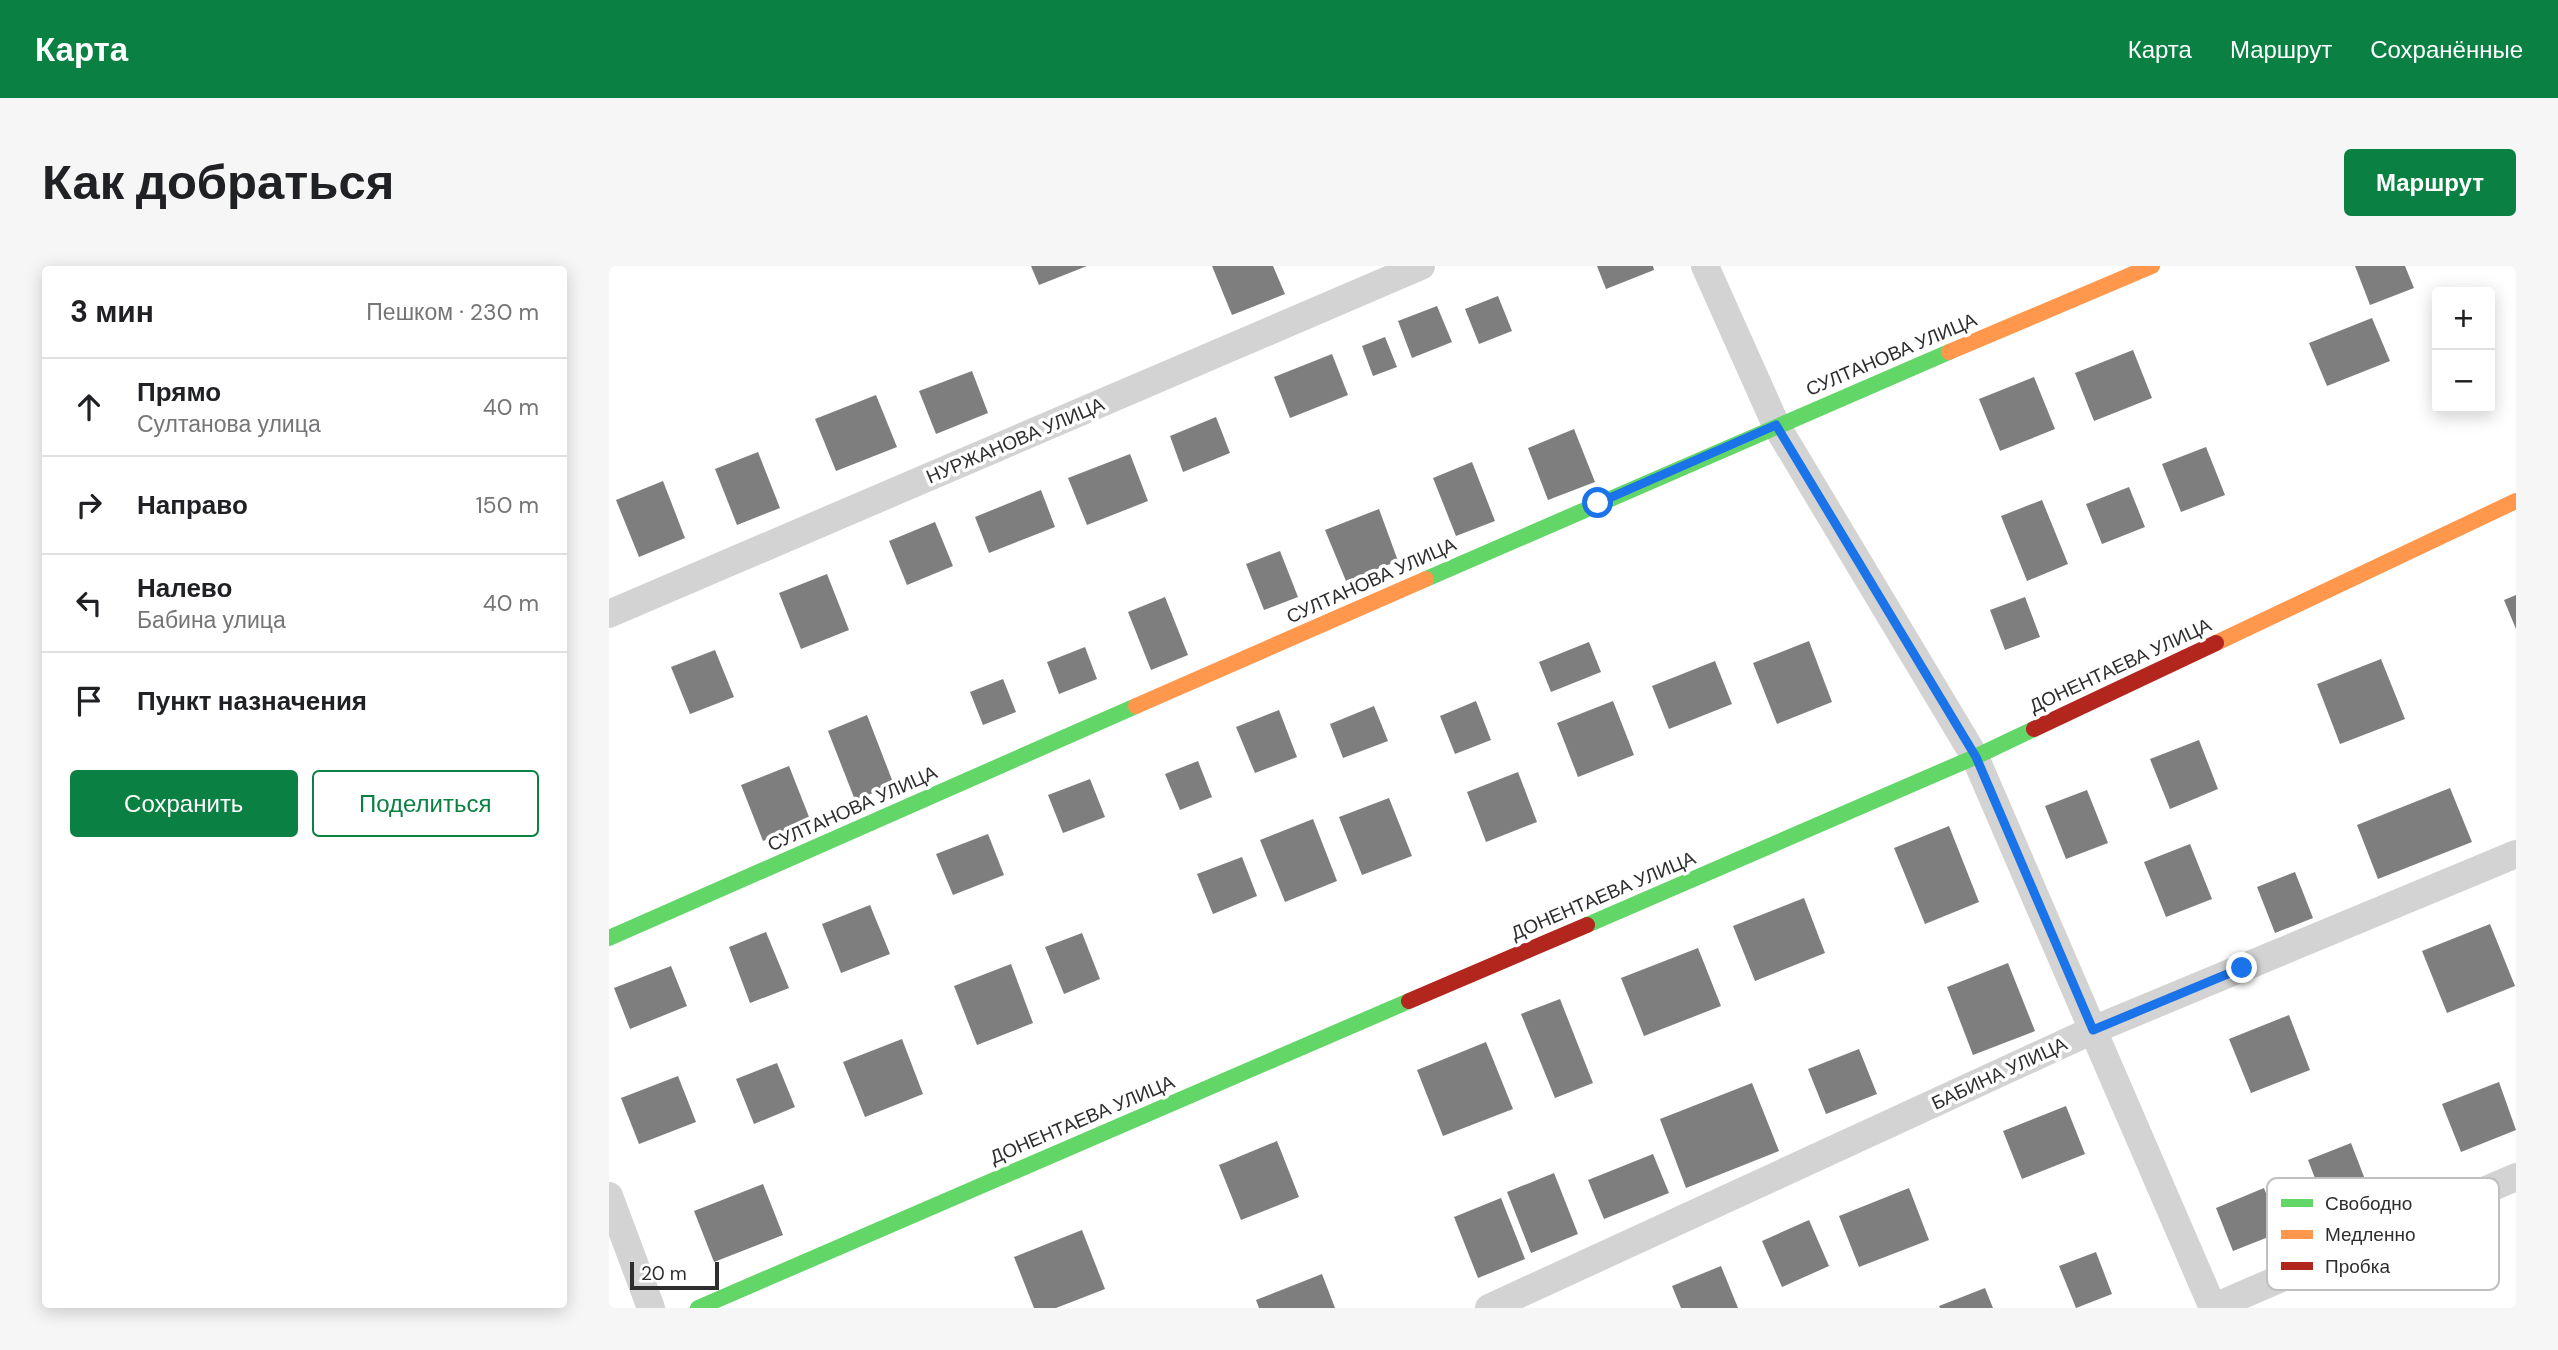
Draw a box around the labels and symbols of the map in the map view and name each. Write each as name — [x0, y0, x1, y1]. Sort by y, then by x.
street label: СУЛТАНОВА УЛИЦА — [1802, 307, 1981, 402]
street label: НУРЖАНОВА УЛИЦА — [922, 392, 1108, 489]
route start — [1582, 487, 1613, 518]
street label: СУЛТАНОВА УЛИЦА — [1282, 532, 1460, 629]
street label: ДОНЕНТАЕВА УЛИЦА — [2025, 612, 2216, 719]
street label: СУЛТАНОВА УЛИЦА — [763, 760, 941, 857]
street label: ДОНЕНТАЕВА УЛИЦА — [1507, 845, 1700, 946]
route end — [2226, 952, 2257, 983]
street label: БАБИНА УЛИЦА — [1927, 1031, 2071, 1116]
street label: ДОНЕНТАЕВА УЛИЦА — [986, 1069, 1179, 1170]
legend — [2267, 1178, 2499, 1290]
text: Свободно — [2325, 1191, 2412, 1216]
text: Медленно — [2325, 1222, 2415, 1247]
text: Пробка — [2325, 1254, 2390, 1279]
scale bar — [630, 1259, 719, 1291]

